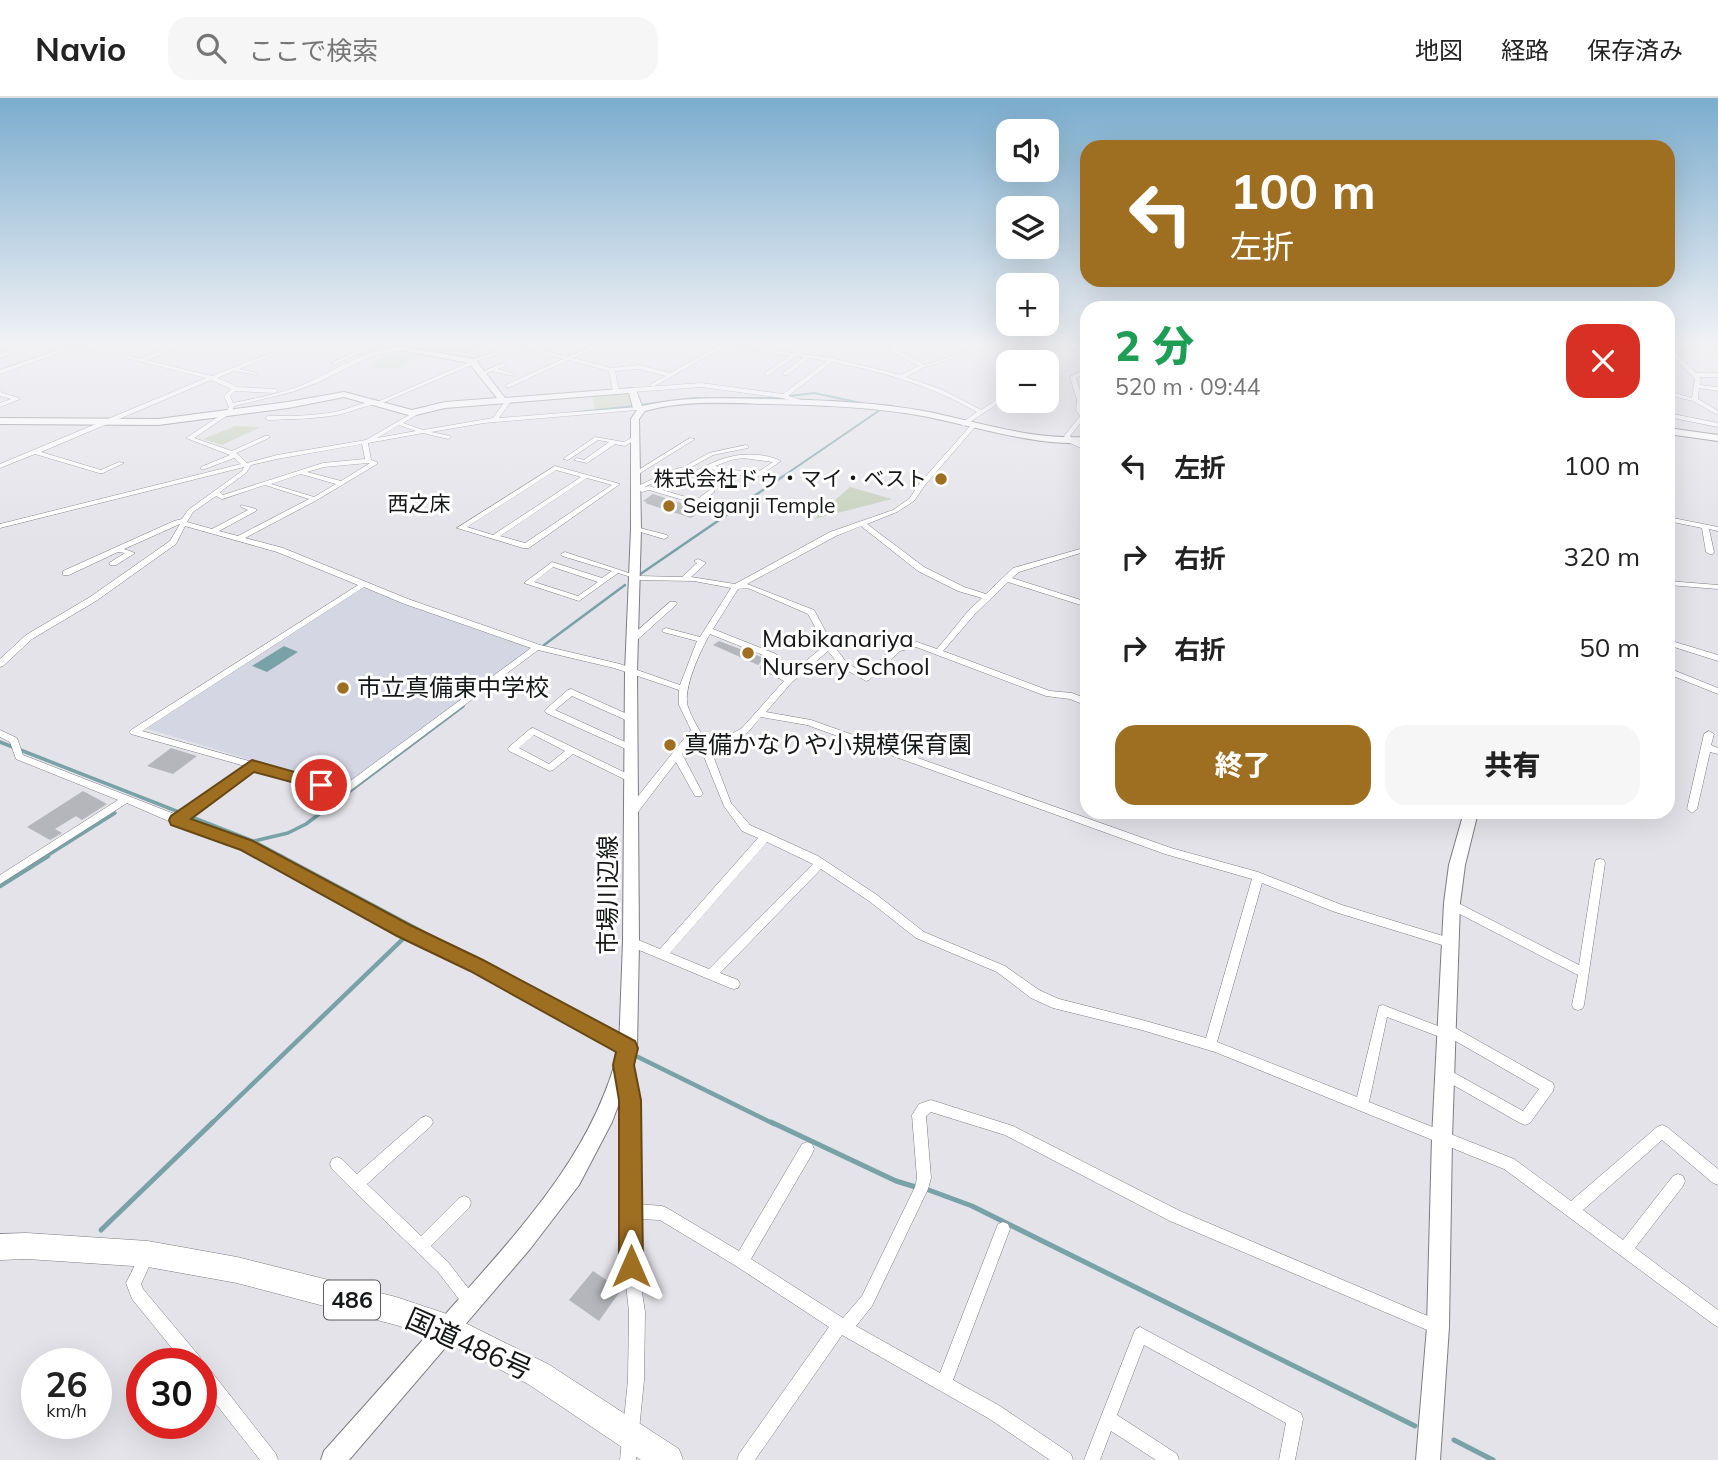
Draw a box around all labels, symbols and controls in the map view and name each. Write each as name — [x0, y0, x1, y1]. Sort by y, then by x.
search box — [168, 17, 658, 80]
text: Navio — [35, 28, 126, 69]
icon: search — [192, 29, 230, 67]
text: ここで検索 — [248, 34, 378, 67]
text: 地図 — [1415, 35, 1463, 65]
text: 経路 — [1501, 35, 1549, 65]
text: 保存済み — [1587, 35, 1683, 65]
map controls — [996, 119, 1059, 413]
button: sound — [996, 119, 1059, 182]
text: 100 m — [1230, 160, 1376, 221]
icon: left — [1115, 168, 1206, 259]
button: layers — [996, 196, 1059, 259]
text: 左折 — [1230, 226, 1294, 266]
button: + — [996, 273, 1059, 336]
text: 2 分 — [1115, 319, 1194, 372]
button: close — [1566, 324, 1640, 398]
button: − — [996, 350, 1059, 413]
text: 520 m · 09:44 — [1115, 372, 1260, 401]
icon: left — [1115, 447, 1153, 485]
text: 100 m — [1564, 449, 1640, 482]
text: 左折 — [1174, 451, 1226, 484]
place label: 株式会社ドゥ・マイ・ベスト — [654, 465, 927, 491]
marker: 株式会社ドゥ・マイ・ベスト — [933, 471, 949, 487]
district label: 西之床 — [388, 490, 451, 516]
place label: Seiganji Temple — [683, 492, 836, 518]
marker: Seiganji Temple — [661, 498, 677, 514]
icon: right — [1115, 538, 1153, 576]
text: 320 m — [1564, 540, 1640, 573]
text: 右折 — [1174, 542, 1226, 575]
place label: Mabikanariya Nursery School — [762, 623, 930, 681]
icon: right — [1115, 629, 1153, 667]
text: 50 m — [1579, 631, 1640, 664]
text: 右折 — [1174, 633, 1226, 666]
marker: Mabikanariya Nursery School — [740, 645, 756, 661]
place label: 市立真備東中学校 — [357, 672, 549, 702]
marker: 市立真備東中学校 — [335, 680, 351, 696]
button: 終了 — [1115, 725, 1371, 805]
button: 共有 — [1385, 725, 1640, 805]
place label: 真備かなりや小規模保育園 — [684, 729, 972, 759]
marker: 真備かなりや小規模保育園 — [662, 737, 678, 753]
pin — [291, 755, 351, 815]
icon: arrive — [302, 766, 340, 804]
street label: 市場川辺線 — [592, 835, 622, 955]
position arrow — [594, 1229, 668, 1303]
road number: 486 — [324, 1280, 380, 1320]
street label: 国道486号 — [401, 1300, 538, 1387]
speed limit sign: 30 — [126, 1348, 217, 1439]
text: 26 — [45, 1362, 88, 1406]
text: km/h — [46, 1399, 87, 1422]

